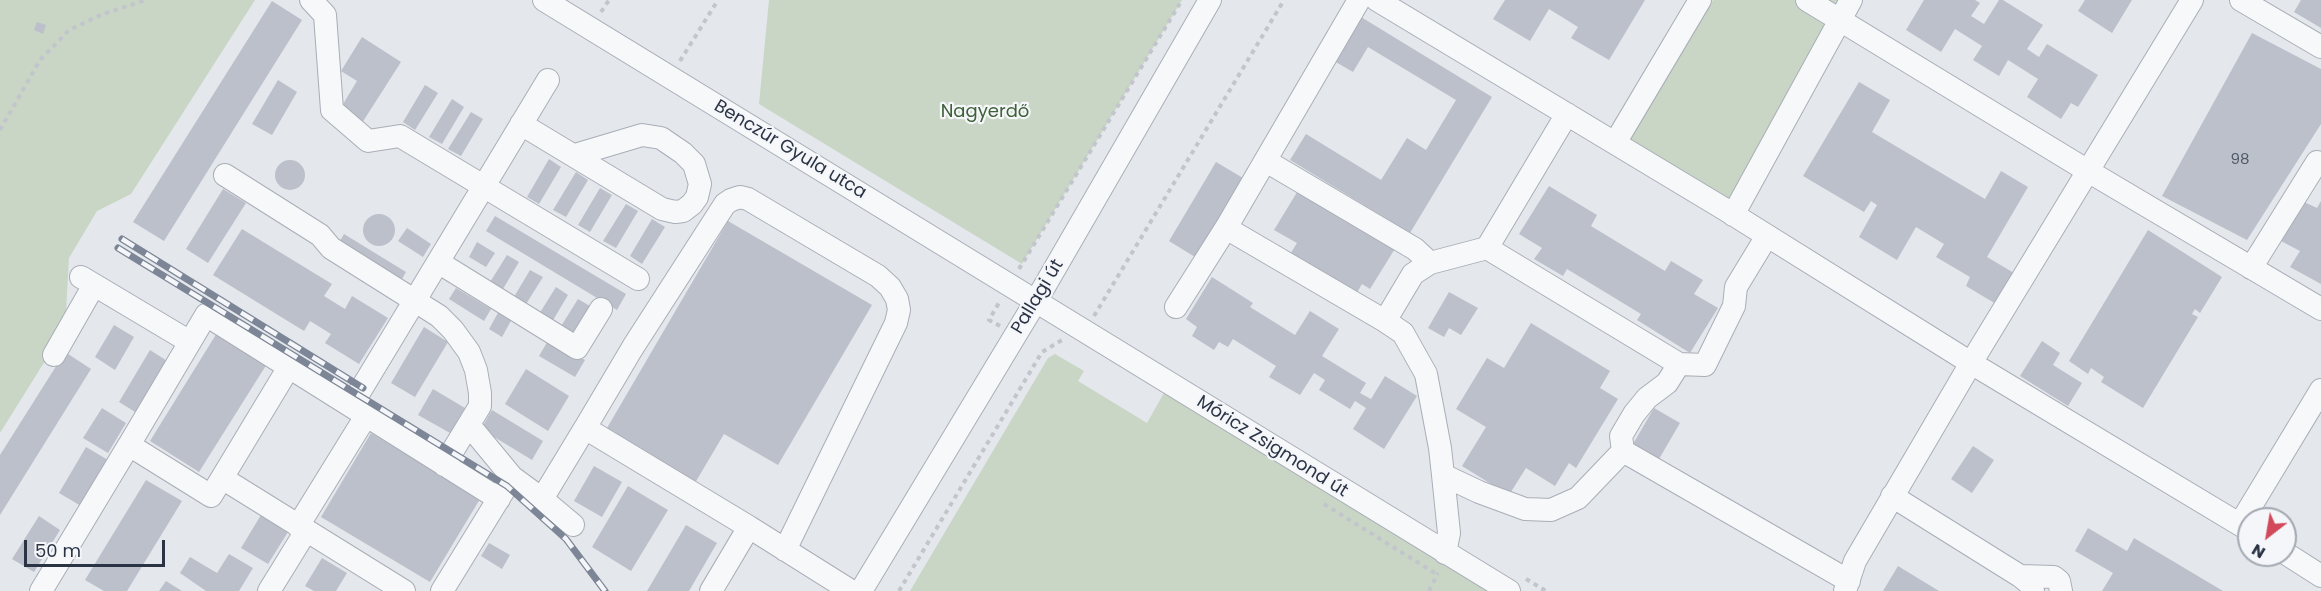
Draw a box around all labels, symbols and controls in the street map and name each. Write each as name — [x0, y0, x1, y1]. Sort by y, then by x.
street label: Benczúr Gyula utca — [710, 96, 870, 204]
park label: Nagyerdő — [941, 101, 1029, 123]
house number: 98 — [2231, 151, 2249, 169]
street label: Pallagi út — [1007, 256, 1069, 338]
street label: Móricz Zsigmond út — [1192, 392, 1352, 502]
north arrow — [2237, 507, 2297, 567]
scale bar — [27, 528, 168, 566]
text: 50 m — [35, 538, 81, 563]
text: N — [2247, 538, 2270, 564]

